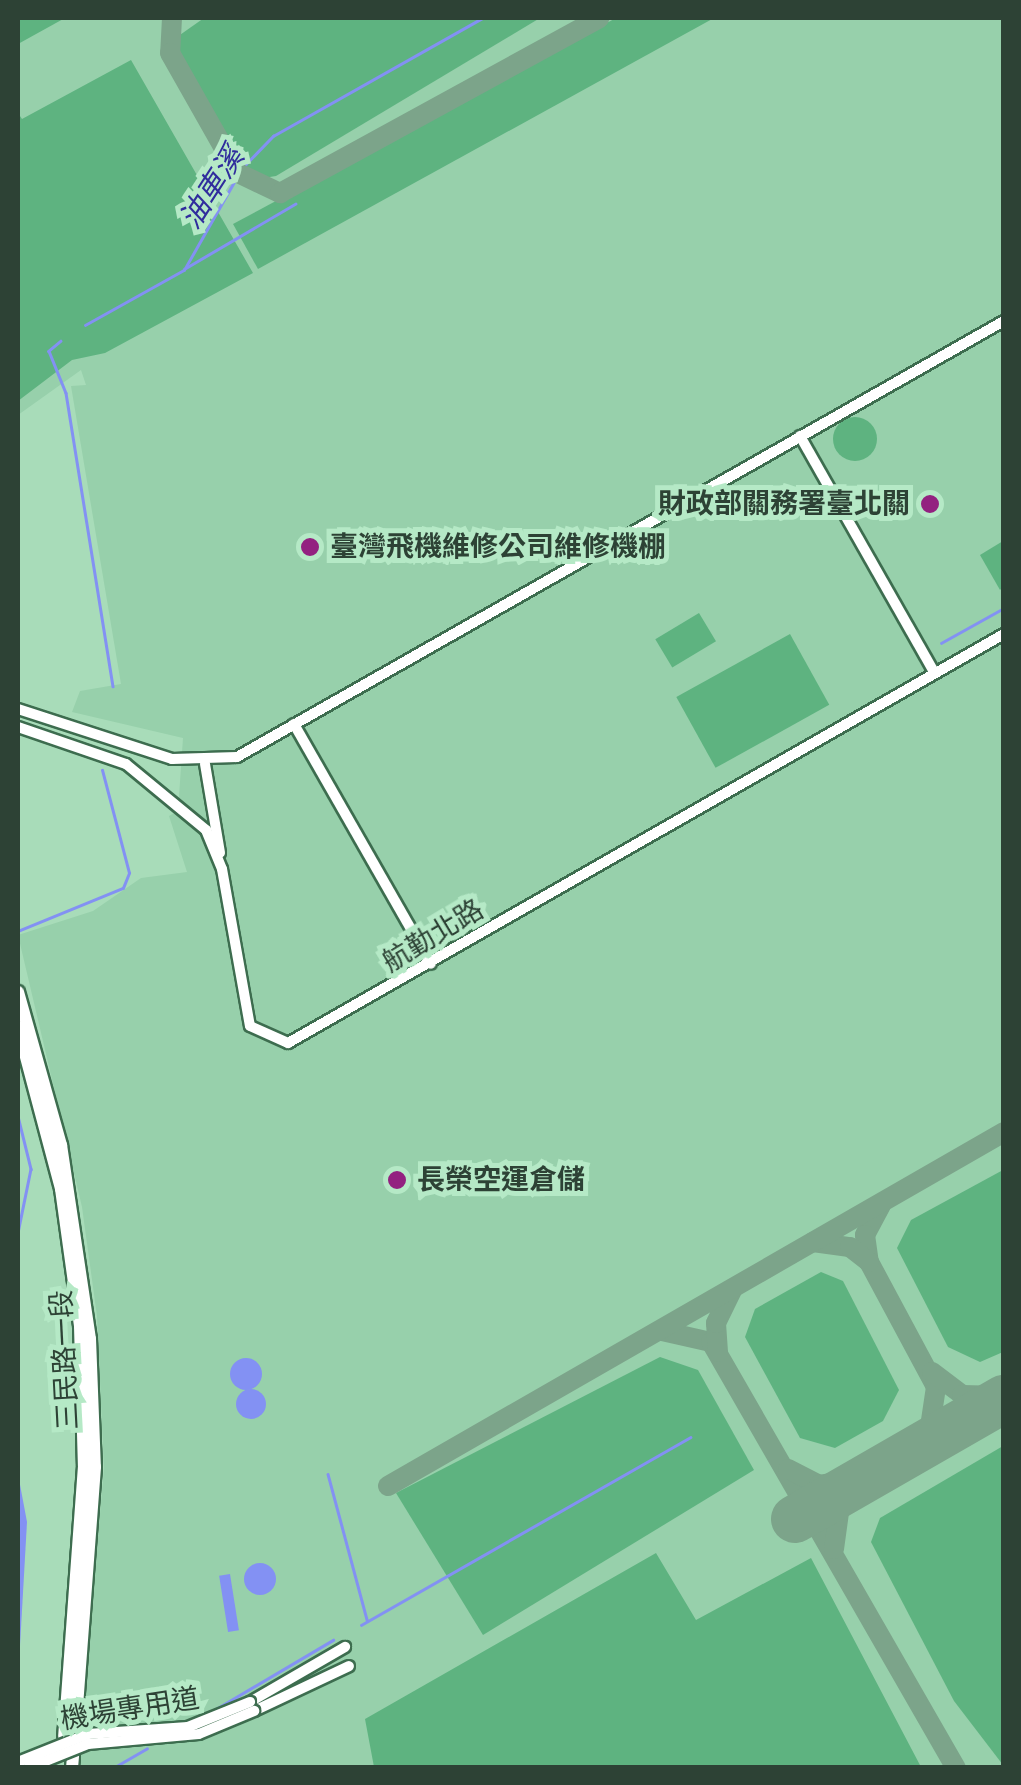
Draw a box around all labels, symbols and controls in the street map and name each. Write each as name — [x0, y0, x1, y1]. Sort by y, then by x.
water label: 油車溪 — [172, 140, 252, 236]
place label: 財政部關務署臺北關 — [658, 487, 910, 521]
marker: 財政部關務署臺北關 — [919, 493, 941, 515]
place label: 臺灣飛機維修公司維修機棚 — [330, 530, 666, 564]
marker: 臺灣飛機維修公司維修機棚 — [299, 536, 321, 558]
street label: 航勤北路 — [376, 893, 490, 979]
place label: 長榮空運倉儲 — [417, 1163, 585, 1197]
marker: 長榮空運倉儲 — [386, 1169, 408, 1191]
street label: 三民路一段 — [45, 1289, 85, 1431]
street label: 機場專用道 — [58, 1681, 202, 1737]

